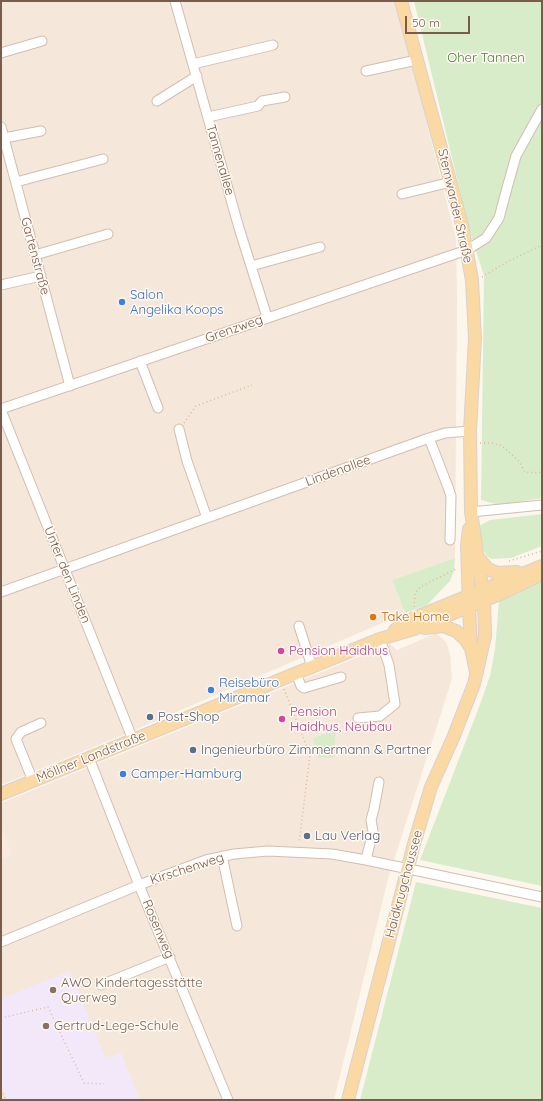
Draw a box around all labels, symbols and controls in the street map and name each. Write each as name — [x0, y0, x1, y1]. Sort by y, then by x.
scale bar — [407, 8, 472, 34]
text: 50 m — [412, 15, 440, 30]
park label: Oher Tannen — [447, 50, 525, 66]
street label: Tannenallee — [202, 123, 238, 197]
street label: Stemwarder Straße — [434, 147, 476, 265]
street label: Gartenstraße — [17, 215, 53, 297]
place label: Salon Angelika Koops — [130, 287, 223, 318]
marker: Salon Angelika Koops — [117, 297, 127, 307]
street label: Grenzweg — [203, 312, 265, 346]
street label: Lindenallee — [303, 452, 373, 490]
street label: Unter den Linden — [40, 524, 94, 626]
place label: Take Home — [381, 609, 449, 625]
marker: Take Home — [368, 612, 378, 622]
place label: Pension Haidhus — [289, 643, 388, 659]
marker: Pension Haidhus — [276, 646, 286, 656]
place label: Reisebüro Miramar — [219, 675, 279, 706]
marker: Reisebüro Miramar — [206, 685, 216, 695]
place label: Pension Haidhus, Neubau — [290, 704, 392, 735]
place label: Post-Shop — [158, 709, 219, 725]
marker: Post-Shop — [145, 712, 155, 722]
marker: Pension Haidhus, Neubau — [277, 714, 287, 724]
street label: Möllner Landstraße — [34, 728, 148, 786]
place label: Ingenieurbüro Zimmermann & Partner — [201, 742, 431, 758]
marker: Ingenieurbüro Zimmermann & Partner — [188, 745, 198, 755]
place label: Camper-Hamburg — [131, 766, 242, 782]
marker: Camper-Hamburg — [118, 769, 128, 779]
place label: Lau Verlag — [315, 828, 380, 844]
street label: Haidkrugchaussee — [382, 828, 426, 940]
marker: Lau Verlag — [302, 831, 312, 841]
street label: Kirschenweg — [148, 850, 226, 888]
street label: Rosenweg — [139, 897, 177, 961]
place label: AWO Kindertagesstätte Querweg — [61, 975, 202, 1006]
marker: AWO Kindertagesstätte Querweg — [48, 985, 58, 995]
place label: Gertrud-Lege-Schule — [54, 1018, 179, 1034]
marker: Gertrud-Lege-Schule — [41, 1021, 51, 1031]

